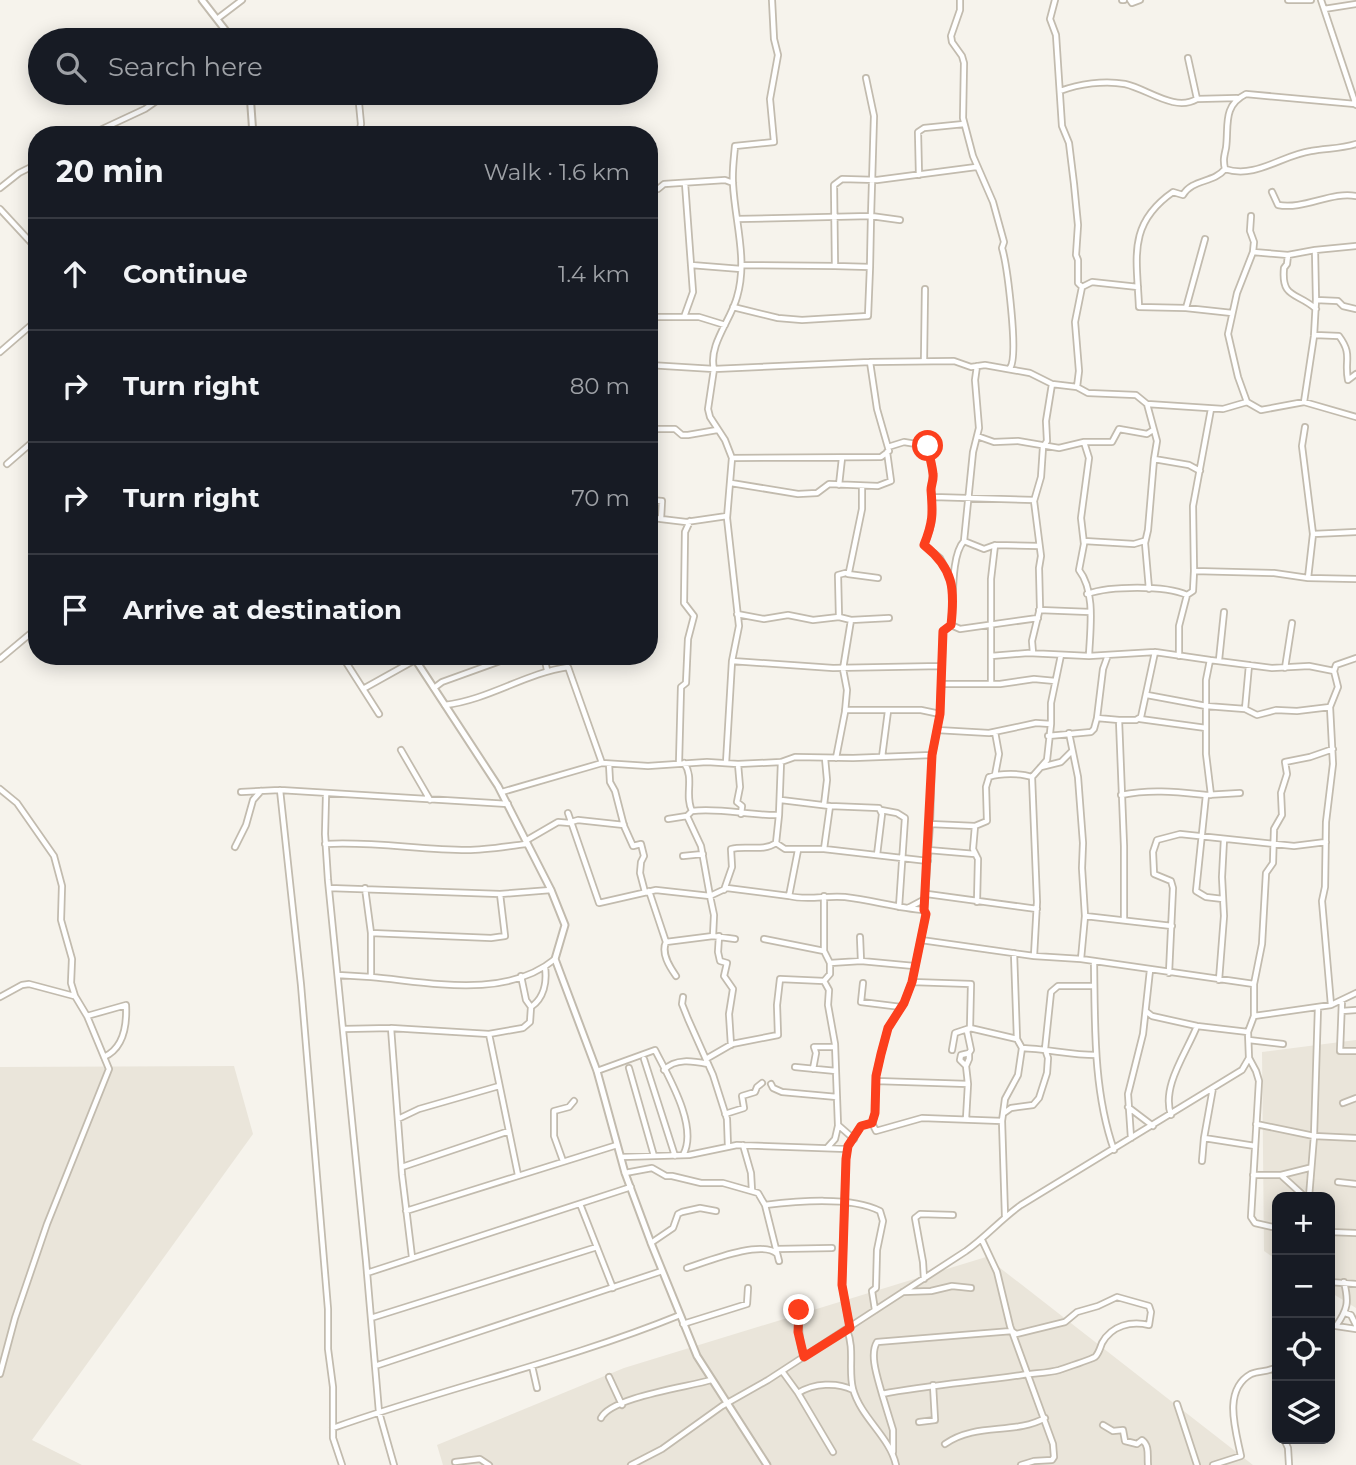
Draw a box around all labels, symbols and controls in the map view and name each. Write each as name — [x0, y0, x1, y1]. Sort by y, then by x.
search box — [28, 28, 658, 105]
icon: search — [52, 48, 90, 86]
text: Search here — [108, 51, 263, 83]
text: 20 min — [56, 153, 164, 190]
text: Walk · 1.6 km — [483, 158, 630, 186]
icon: ahead — [56, 255, 94, 293]
text: Continue — [123, 258, 248, 290]
text: 1.4 km — [558, 260, 630, 288]
icon: right — [56, 367, 94, 405]
text: Turn right — [123, 370, 259, 402]
text: 80 m — [570, 372, 630, 400]
route start — [912, 430, 943, 461]
icon: right — [56, 479, 94, 517]
text: Turn right — [123, 482, 259, 514]
text: 70 m — [571, 484, 630, 512]
icon: arrive — [56, 591, 94, 629]
text: Arrive at destination — [123, 594, 402, 626]
map controls — [1272, 1192, 1335, 1444]
button: + — [1272, 1192, 1335, 1255]
button: − — [1272, 1255, 1335, 1318]
route end — [783, 1294, 814, 1325]
button: locate — [1272, 1318, 1335, 1381]
button: layers — [1272, 1381, 1335, 1444]

